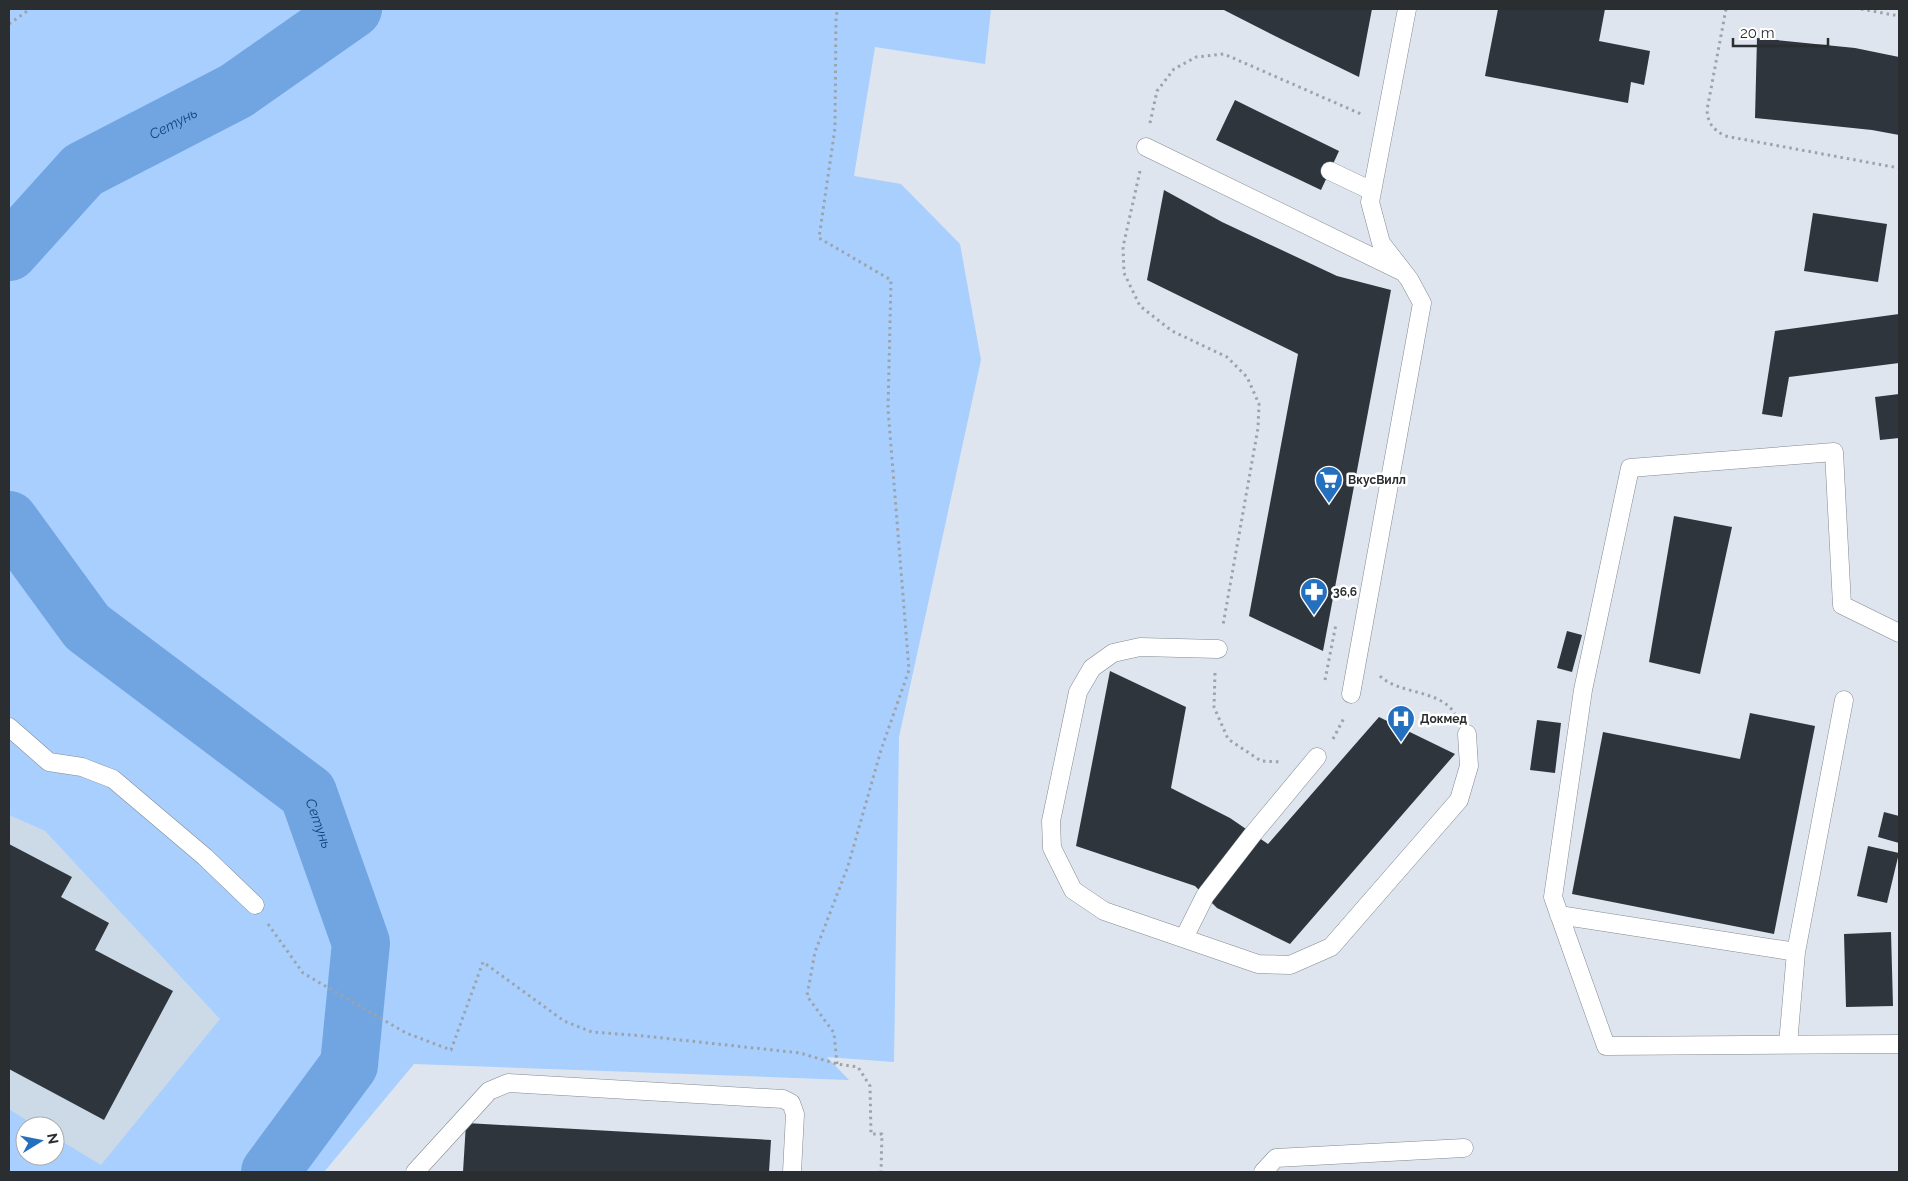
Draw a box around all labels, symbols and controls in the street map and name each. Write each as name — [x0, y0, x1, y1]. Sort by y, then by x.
scale bar — [1733, 15, 1828, 47]
text: 20 m — [1740, 24, 1775, 42]
water label: Сетунь — [146, 104, 200, 142]
supermarket icon: ВкусВилл — [1314, 465, 1344, 504]
place label: ВкусВилл — [1348, 473, 1406, 487]
pharmacy icon: 36,6 — [1299, 577, 1329, 616]
place label: 36,6 — [1333, 585, 1357, 599]
hospital icon: Докмед — [1386, 704, 1416, 743]
place label: Докмед — [1420, 712, 1468, 726]
water label: Сетунь — [303, 796, 335, 851]
north arrow — [15, 1116, 65, 1166]
text: N — [44, 1132, 62, 1145]

